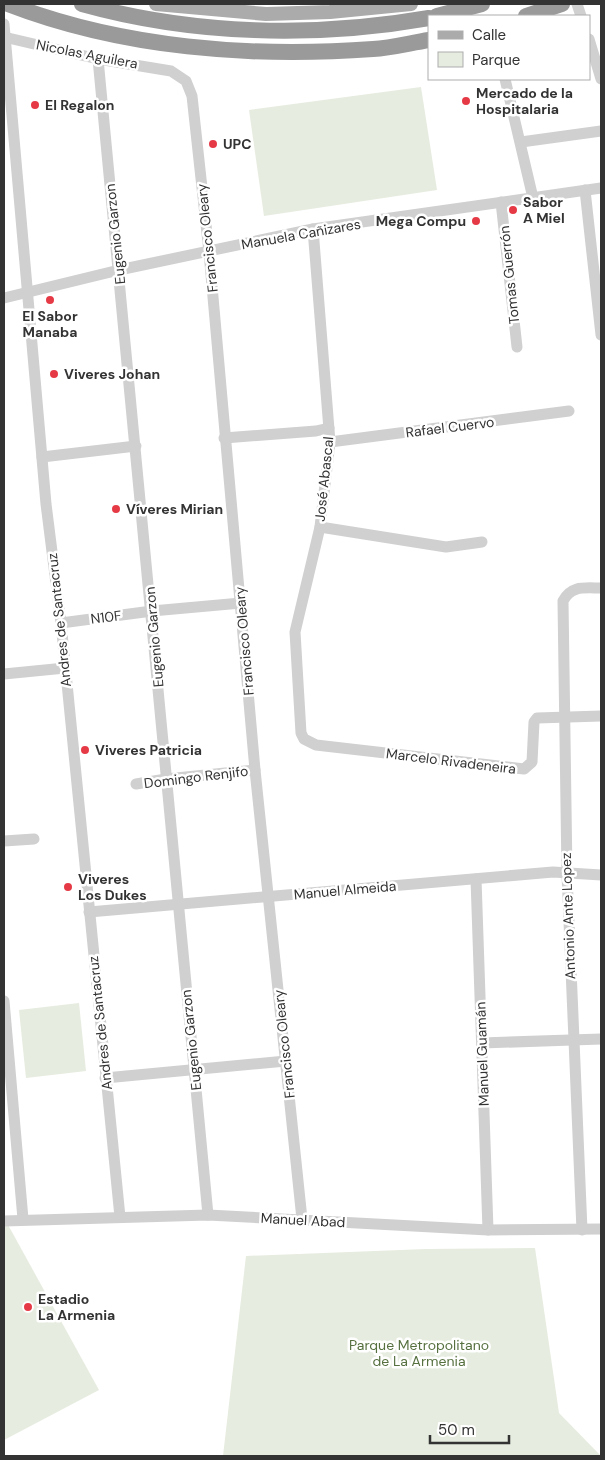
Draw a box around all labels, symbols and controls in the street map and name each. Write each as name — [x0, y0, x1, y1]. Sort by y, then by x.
legend — [428, 15, 590, 80]
text: Calle — [472, 25, 506, 45]
street label: Nicolas Aguilera — [35, 35, 139, 73]
text: Parque — [472, 50, 520, 70]
place label: Mercado de la Hospitalaria — [476, 84, 573, 118]
marker: Mercado de la Hospitalaria — [460, 95, 472, 107]
place label: El Regalon — [45, 96, 114, 114]
marker: El Regalon — [29, 99, 41, 111]
place label: UPC — [223, 135, 252, 153]
marker: UPC — [207, 138, 219, 150]
street label: Eugenio Garzon — [101, 183, 129, 285]
street label: Francisco Oleary — [192, 183, 222, 293]
place label: Sabor A Miel — [523, 193, 565, 227]
marker: Sabor A Miel — [507, 204, 519, 216]
place label: Mega Compu — [376, 212, 466, 230]
street label: Manuela Cañizares — [240, 215, 362, 253]
marker: Mega Compu — [470, 215, 482, 227]
street label: Tomas Guerrón — [495, 225, 523, 325]
marker: El Sabor Manaba — [44, 294, 56, 306]
place label: El Sabor Manaba — [22, 307, 78, 341]
place label: Viveres Johan — [64, 365, 160, 383]
marker: Viveres Johan — [48, 368, 60, 380]
street label: Rafael Cuervo — [405, 413, 495, 441]
street label: José Abascal — [311, 436, 337, 522]
place label: Víveres Mirian — [126, 500, 223, 518]
marker: Víveres Mirian — [110, 503, 122, 515]
street label: Andres de Santacruz — [43, 552, 75, 688]
street label: Eugenio Garzon — [141, 586, 167, 688]
street label: Francisco Oleary — [230, 586, 258, 696]
street label: N10F — [89, 606, 123, 628]
place label: Viveres Patricia — [95, 741, 202, 759]
marker: Viveres Patricia — [79, 744, 91, 756]
street label: Marcelo Rivadeneira — [385, 744, 517, 778]
street label: Domingo Renjifo — [143, 762, 249, 792]
street label: Antonio Ante Lopez — [557, 852, 579, 980]
place label: Viveres Los Dukes — [78, 870, 147, 904]
street label: Manuel Almeida — [293, 877, 397, 903]
marker: Viveres Los Dukes — [62, 881, 74, 893]
street label: Andres de Santacruz — [84, 955, 116, 1091]
street label: Eugenio Garzon — [177, 989, 205, 1091]
street label: Francisco Oleary — [269, 989, 299, 1099]
street label: Manuel Guamán — [471, 1001, 493, 1107]
street label: Manuel Abad — [260, 1209, 346, 1231]
place label: Estadio La Armenia — [38, 1290, 115, 1324]
marker: Estadio La Armenia — [22, 1301, 34, 1313]
park label: Parque Metropolitano de La Armenia — [349, 1336, 489, 1370]
scale bar — [430, 1412, 509, 1444]
text: 50 m — [438, 1420, 475, 1440]

